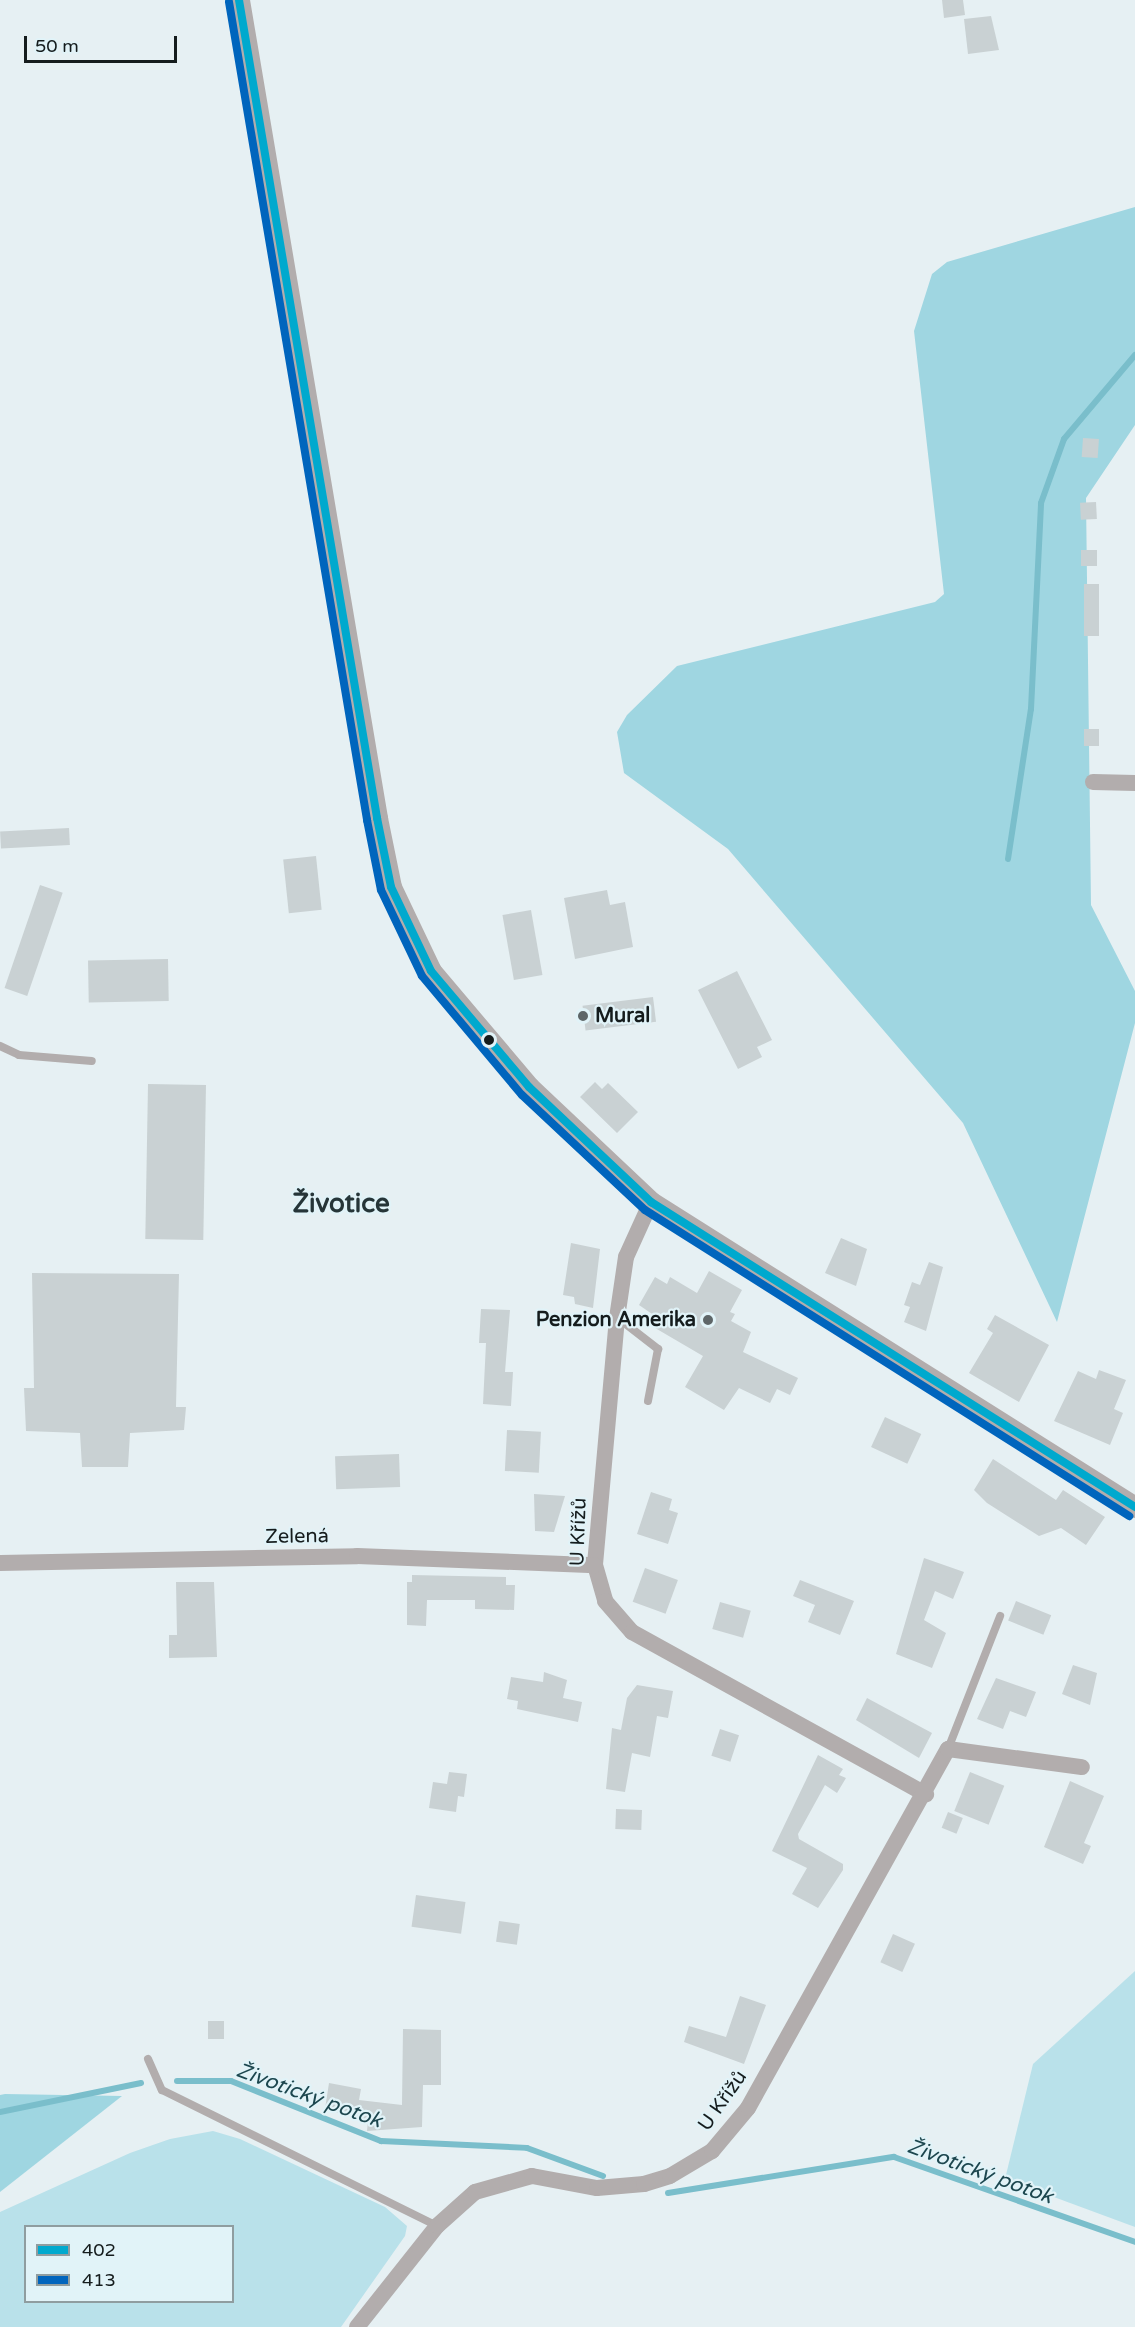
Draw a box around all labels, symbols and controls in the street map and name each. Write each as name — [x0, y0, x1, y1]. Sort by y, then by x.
scale bar — [27, 24, 180, 62]
text: 50 m — [35, 35, 79, 57]
place label: Mural — [595, 1004, 650, 1028]
marker: Mural — [576, 1009, 590, 1023]
unlabelled marker — [483, 1034, 495, 1046]
district label: Životice — [292, 1188, 390, 1220]
place label: Penzion Amerika — [536, 1308, 696, 1332]
marker: Penzion Amerika — [701, 1313, 715, 1327]
street label: U Křížů — [566, 1497, 592, 1567]
street label: Zelená — [265, 1524, 329, 1550]
water label: Životický potok — [233, 2058, 385, 2134]
street label: U Křížů — [694, 2066, 752, 2136]
water label: Životický potok — [904, 2134, 1056, 2210]
legend — [24, 2225, 234, 2303]
text: 402 — [82, 2239, 116, 2261]
text: 413 — [82, 2269, 116, 2291]

